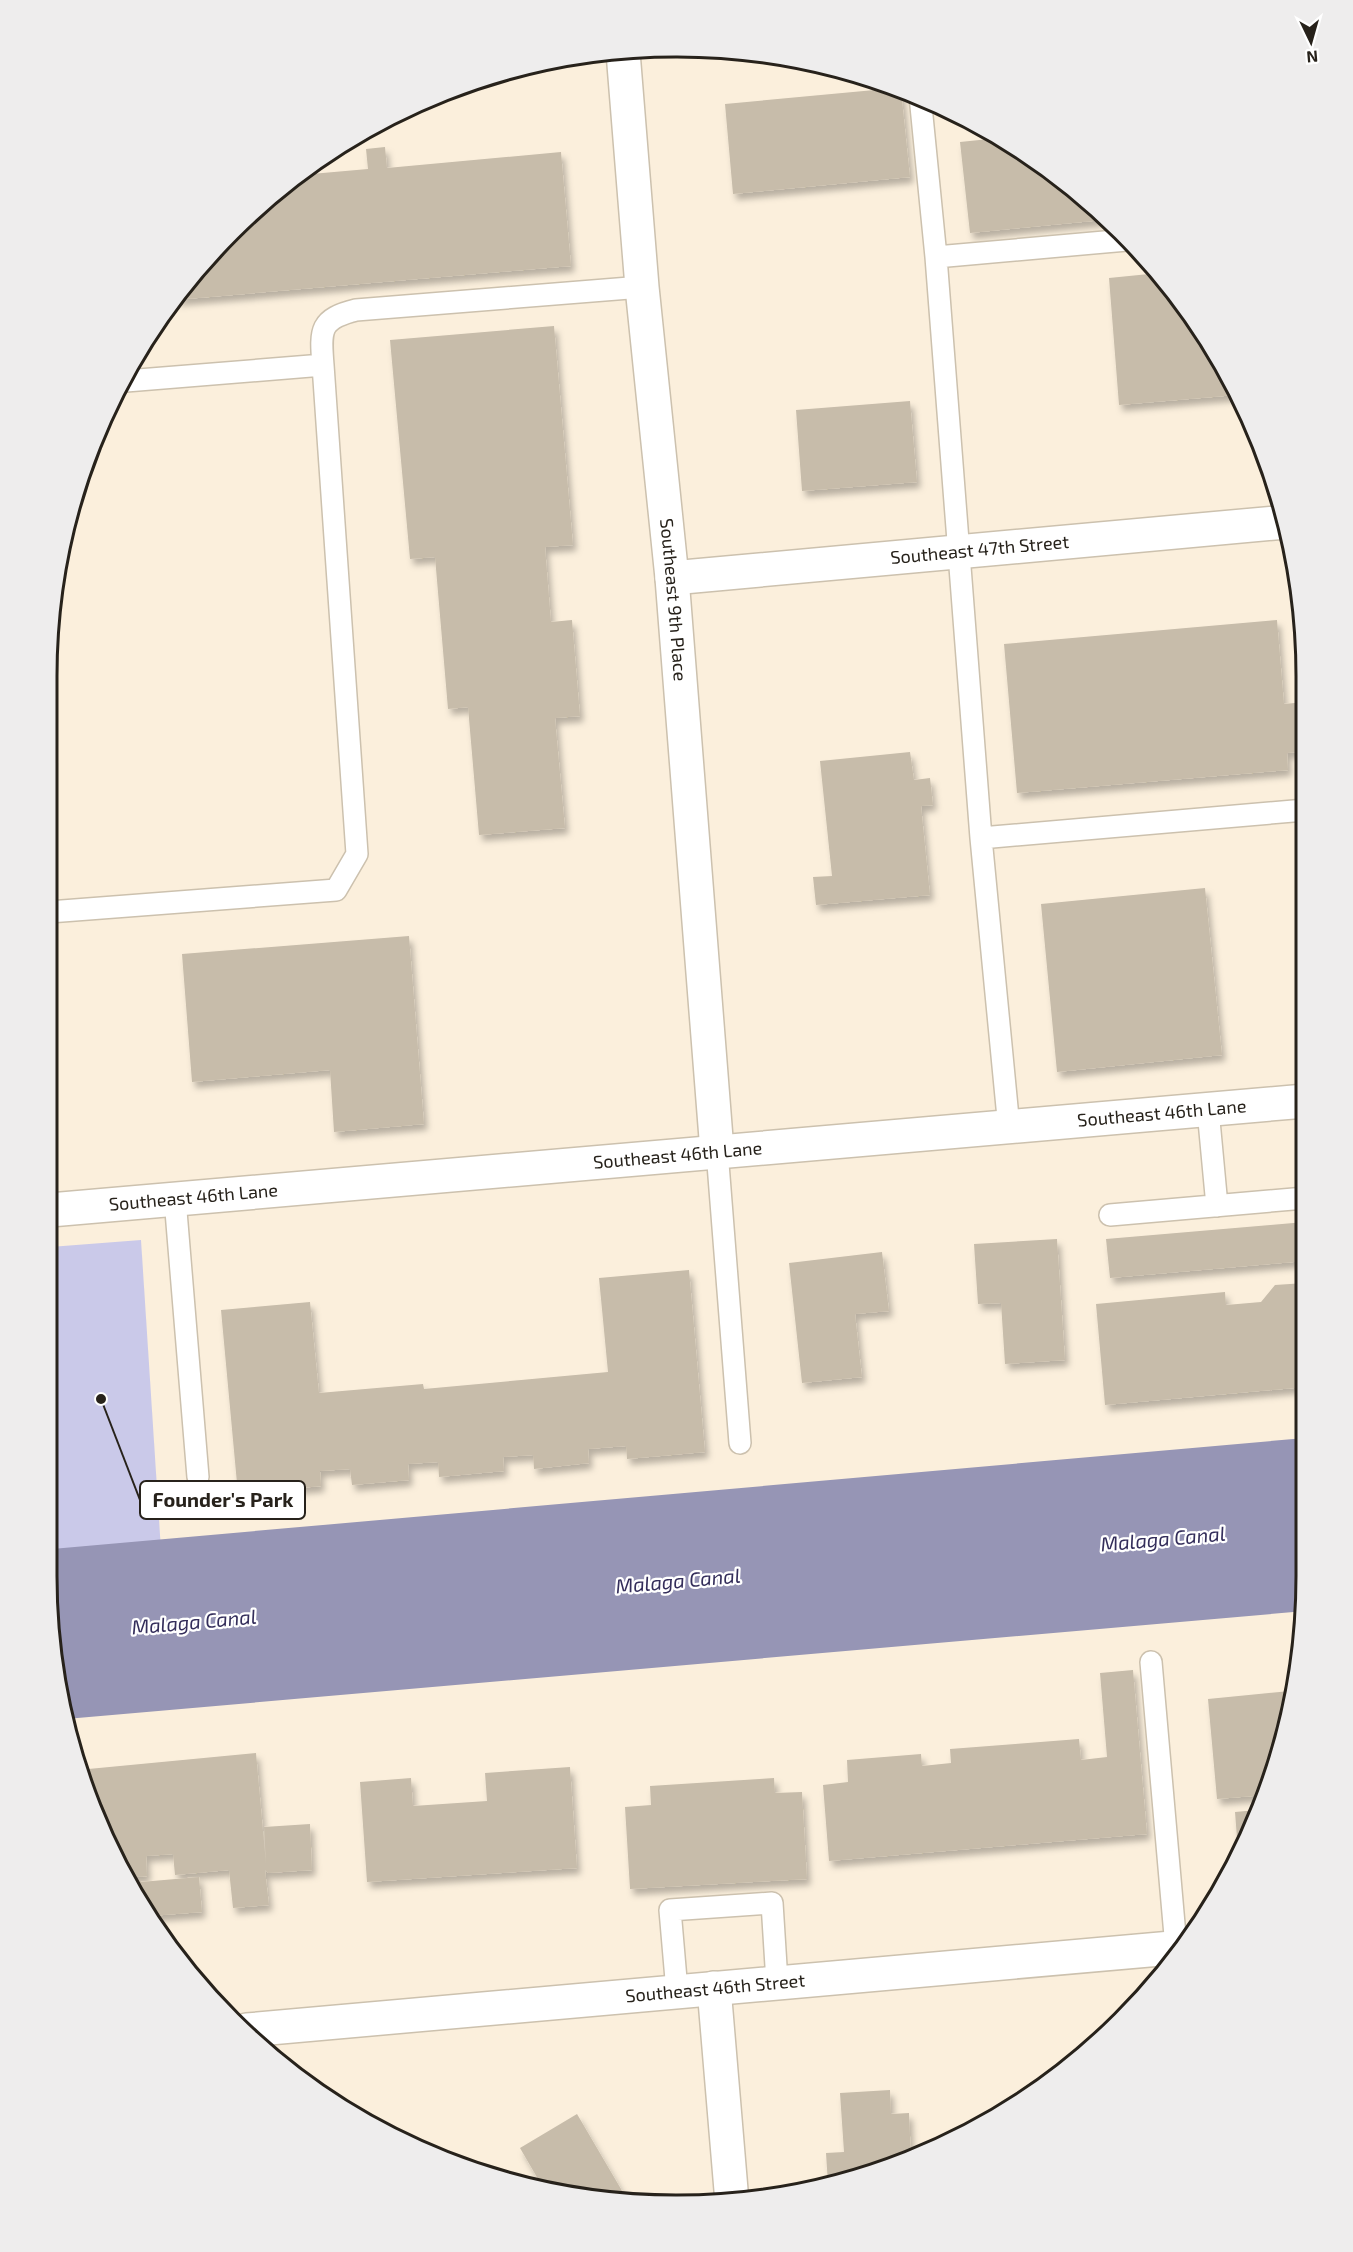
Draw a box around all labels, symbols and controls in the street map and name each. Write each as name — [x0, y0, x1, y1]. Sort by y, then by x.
north arrow — [1281, 12, 1341, 72]
text: N — [1306, 47, 1319, 67]
street label: Southeast 9th Place — [656, 517, 692, 682]
street label: Southeast 47th Street — [889, 530, 1070, 568]
street label: Southeast 46th Lane — [1076, 1094, 1247, 1131]
street label: Southeast 46th Lane — [592, 1136, 763, 1173]
street label: Southeast 46th Lane — [108, 1178, 279, 1215]
callout: Founder's Park — [140, 1481, 305, 1519]
text: Founder's Park — [153, 1487, 294, 1511]
water label: Malaga Canal — [1099, 1521, 1226, 1555]
water label: Malaga Canal — [614, 1563, 741, 1597]
water label: Malaga Canal — [130, 1604, 257, 1638]
street label: Southeast 46th Street — [624, 1969, 806, 2006]

